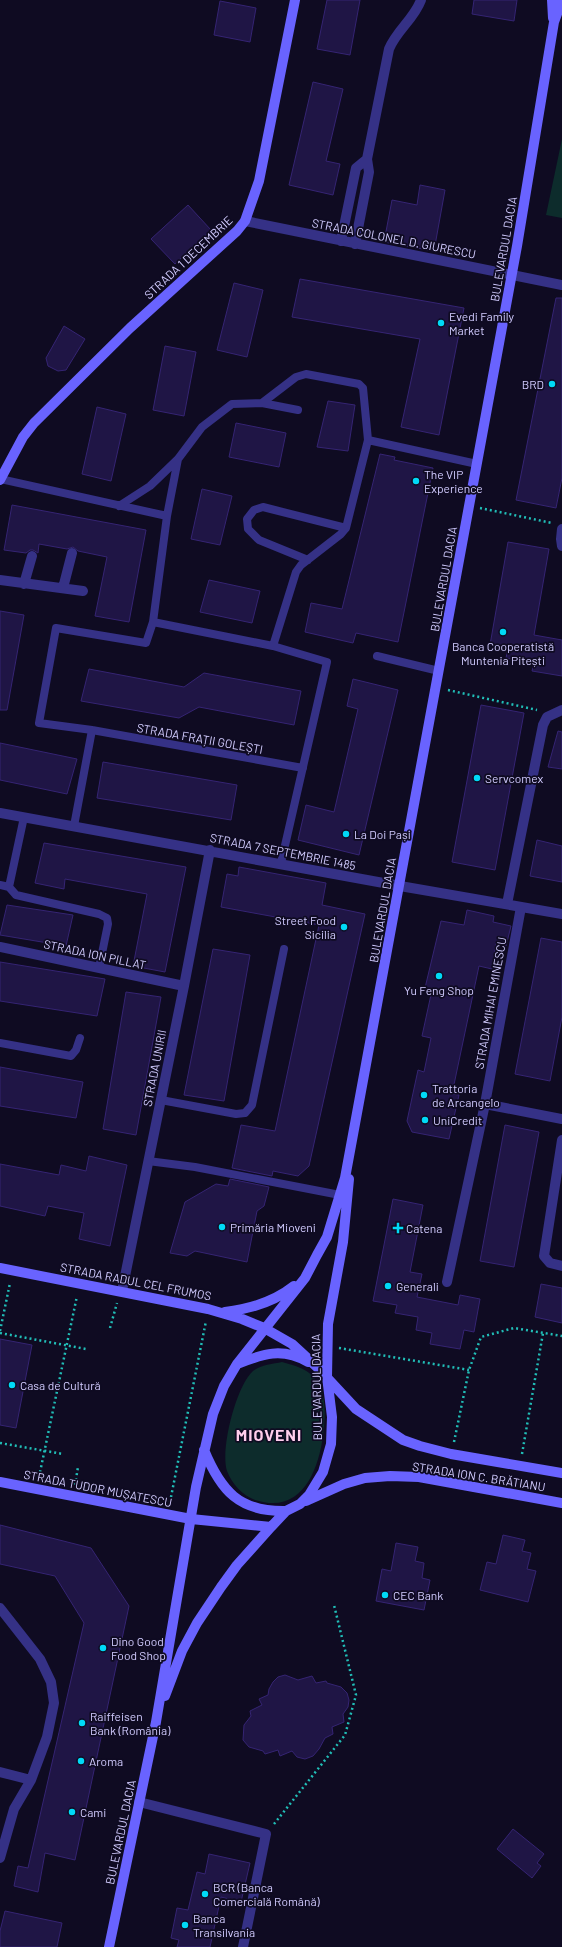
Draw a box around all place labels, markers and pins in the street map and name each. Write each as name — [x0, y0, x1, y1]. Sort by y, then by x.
place label: Evedi Family Market — [449, 309, 514, 337]
marker: Evedi Family Market — [436, 318, 446, 328]
place label: BRD — [522, 377, 544, 391]
marker: BRD — [547, 379, 557, 389]
place label: The VIP Experience — [424, 467, 483, 495]
marker: The VIP Experience — [411, 476, 421, 486]
marker: Banca Cooperatistă Muntenia Pitești — [498, 627, 508, 637]
place label: Banca Cooperatistă Muntenia Pitești — [452, 639, 554, 667]
place label: Servcomex — [485, 771, 543, 785]
marker: Servcomex — [472, 773, 482, 783]
place label: La Doi Pași — [354, 827, 411, 841]
marker: La Doi Pași — [341, 829, 351, 839]
place label: Street Food Sicilia — [275, 913, 336, 941]
marker: Street Food Sicilia — [339, 922, 349, 932]
marker: Yu Feng Shop — [434, 971, 444, 981]
place label: Yu Feng Shop — [404, 983, 474, 997]
place label: Trattoria de Arcangelo — [432, 1081, 500, 1109]
marker: Trattoria de Arcangelo — [419, 1090, 429, 1100]
place label: UniCredit — [433, 1113, 482, 1127]
marker: UniCredit — [420, 1115, 430, 1125]
place label: Primăria Mioveni — [230, 1220, 316, 1234]
place label: Catena — [406, 1221, 442, 1235]
marker: Primăria Mioveni — [217, 1222, 227, 1232]
marker: Catena — [393, 1223, 403, 1233]
place label: Generali — [396, 1279, 439, 1293]
marker: Generali — [383, 1281, 393, 1291]
place label: Casa de Cultură — [20, 1378, 101, 1392]
marker: Casa de Cultură — [7, 1380, 17, 1390]
place label: CEC Bank — [393, 1588, 443, 1602]
marker: CEC Bank — [380, 1590, 390, 1600]
place label: Dino Good Food Shop — [111, 1634, 166, 1662]
marker: Dino Good Food Shop — [98, 1643, 108, 1653]
place label: Raiffeisen Bank (România) — [90, 1709, 171, 1737]
marker: Raiffeisen Bank (România) — [77, 1718, 87, 1728]
place label: Aroma — [89, 1754, 123, 1768]
marker: Aroma — [76, 1756, 86, 1766]
place label: Cami — [80, 1805, 106, 1819]
marker: Cami — [67, 1807, 77, 1817]
place label: BCR (Banca Comercială Română) — [213, 1880, 321, 1908]
marker: BCR (Banca Comercială Română) — [200, 1889, 210, 1899]
place label: Banca Transilvania — [193, 1911, 255, 1939]
marker: Banca Transilvania — [180, 1920, 190, 1930]

